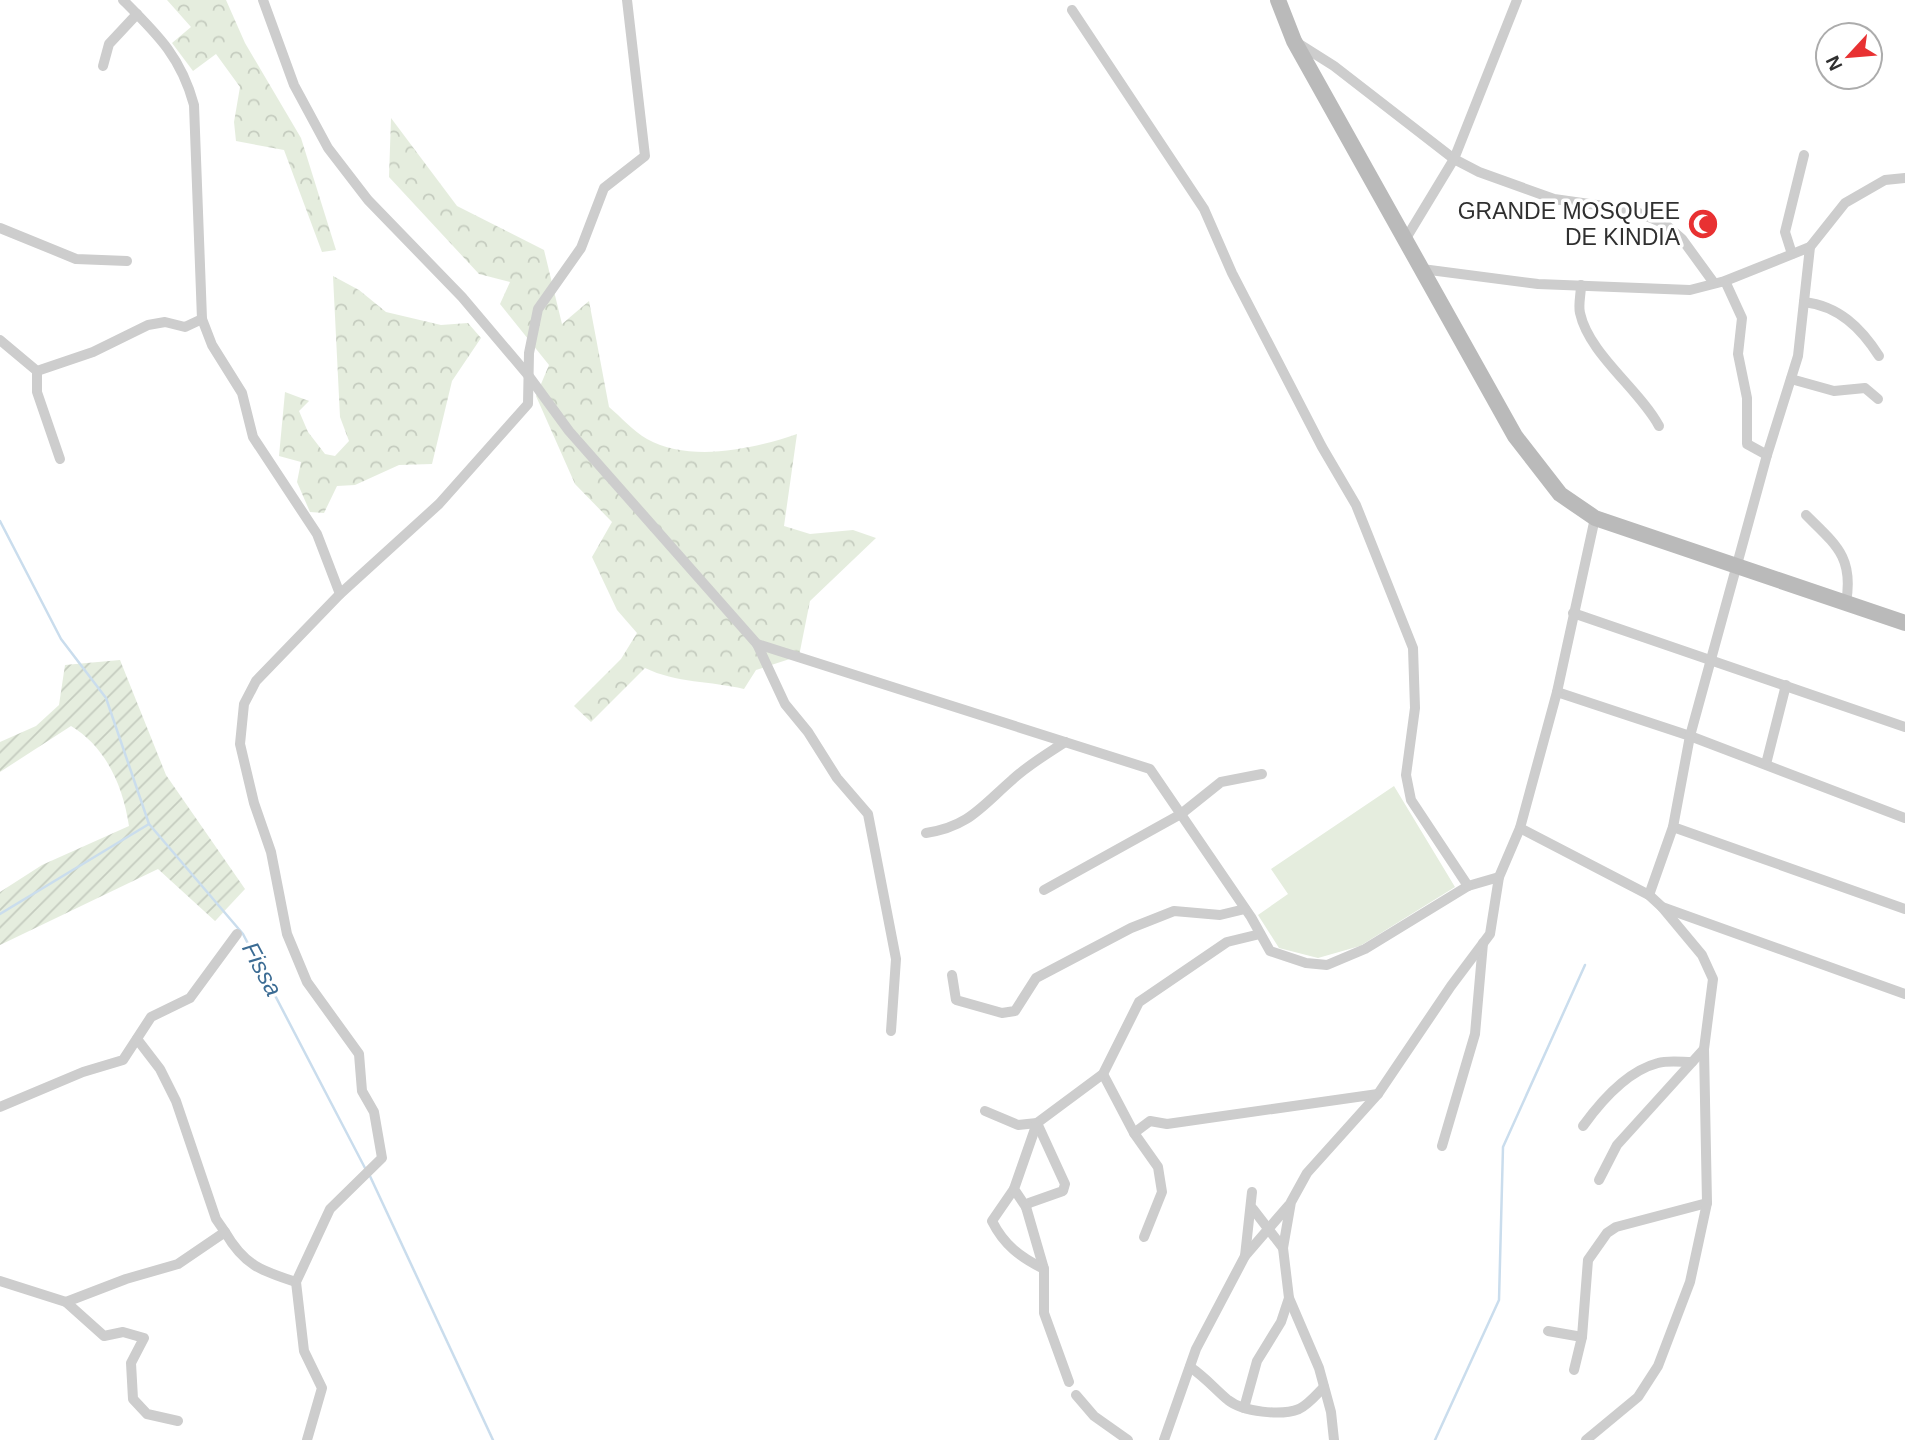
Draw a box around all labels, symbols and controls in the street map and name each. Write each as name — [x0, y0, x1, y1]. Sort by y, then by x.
north arrow — [1814, 21, 1884, 91]
text: N — [1822, 52, 1847, 74]
place label: GRANDE MOSQUEE DE KINDIA — [1458, 198, 1681, 250]
mosque icon: GRANDE MOSQUEE DE KINDIA — [1686, 207, 1720, 241]
water label: Fissa — [237, 937, 288, 1000]

